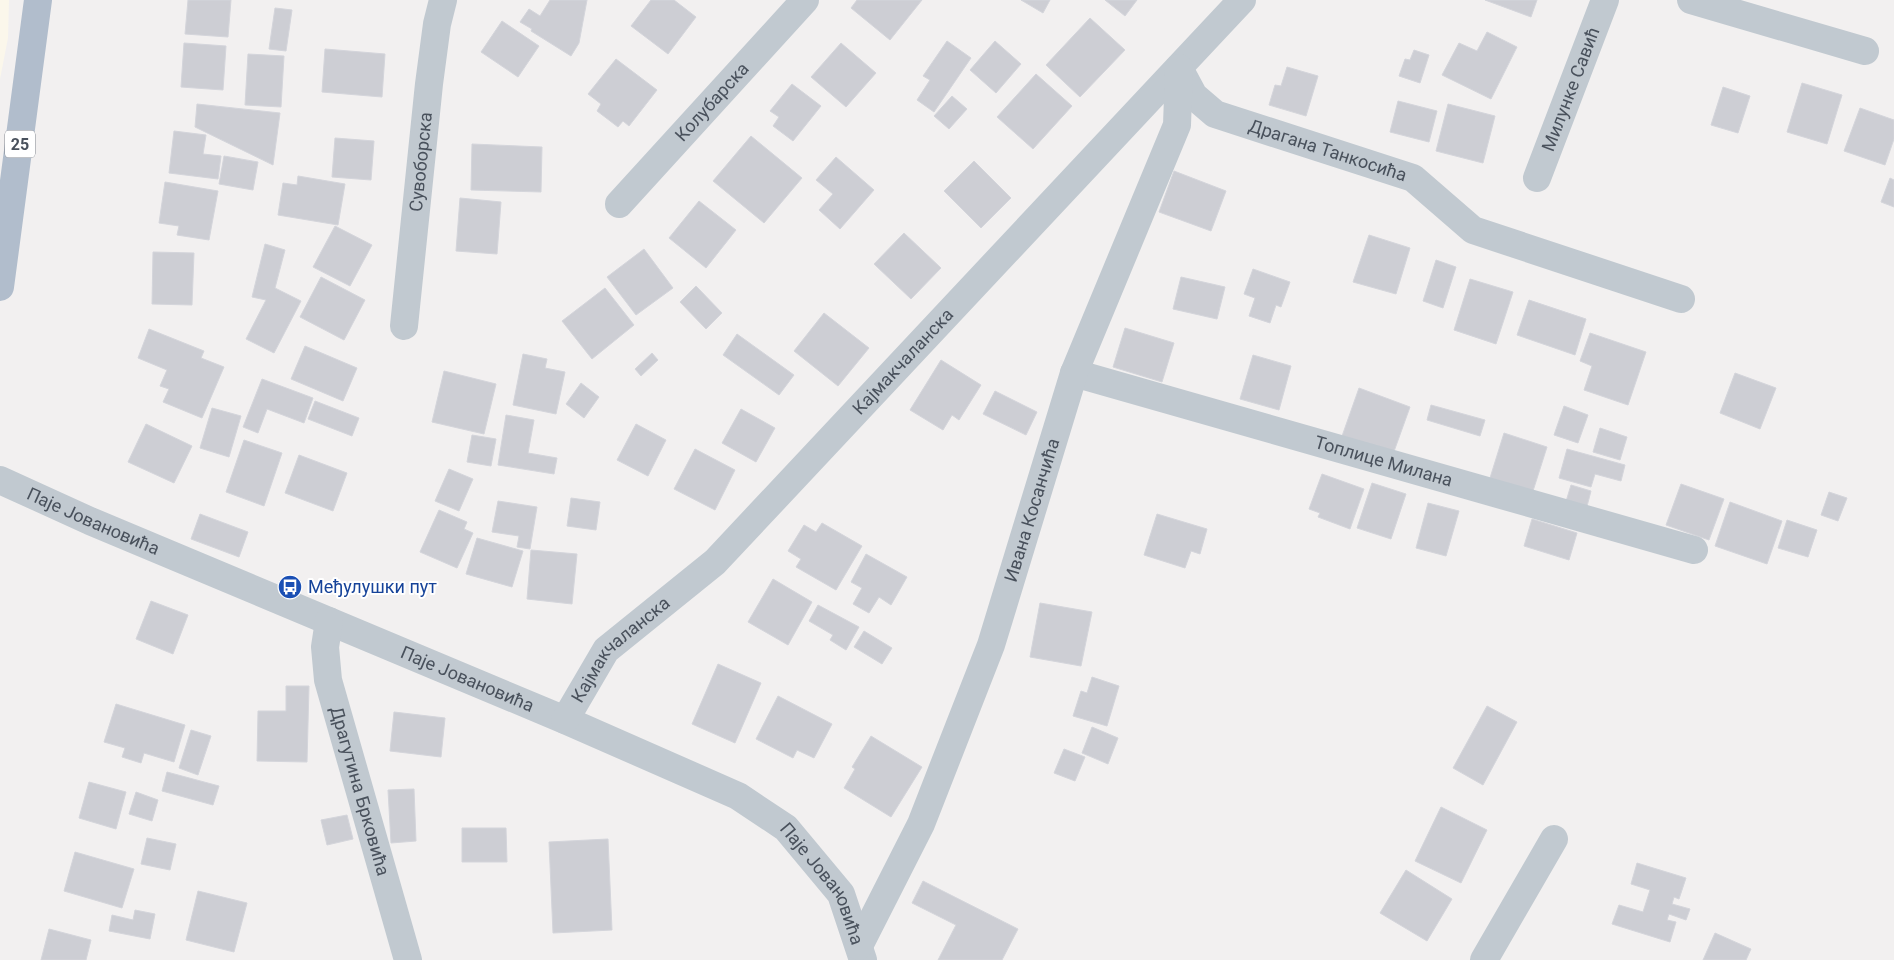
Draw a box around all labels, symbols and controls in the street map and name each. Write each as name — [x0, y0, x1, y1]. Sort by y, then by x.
street label: Милунке Савић — [1537, 24, 1604, 154]
street label: Колубарска — [670, 58, 753, 145]
street label: Сувоборска — [405, 111, 436, 213]
street label: Драгана Танкосића — [1246, 115, 1410, 185]
road number: 25 — [5, 130, 35, 158]
street label: Кајмакчаланска — [848, 304, 957, 419]
street label: Топлице Милана — [1312, 431, 1455, 491]
street label: Ивана Косанчића — [1000, 436, 1063, 584]
street label: Паје Јовановића — [24, 483, 163, 559]
bus stop icon: Међулушки пут — [277, 574, 303, 600]
place label: Међулушки пут — [308, 576, 437, 597]
street label: Кајмакчаланска — [567, 592, 674, 706]
street label: Паје Јовановића — [398, 641, 537, 716]
street label: Драгутина Брковића — [326, 704, 394, 878]
street label: Паје Јовановића — [776, 818, 868, 947]

